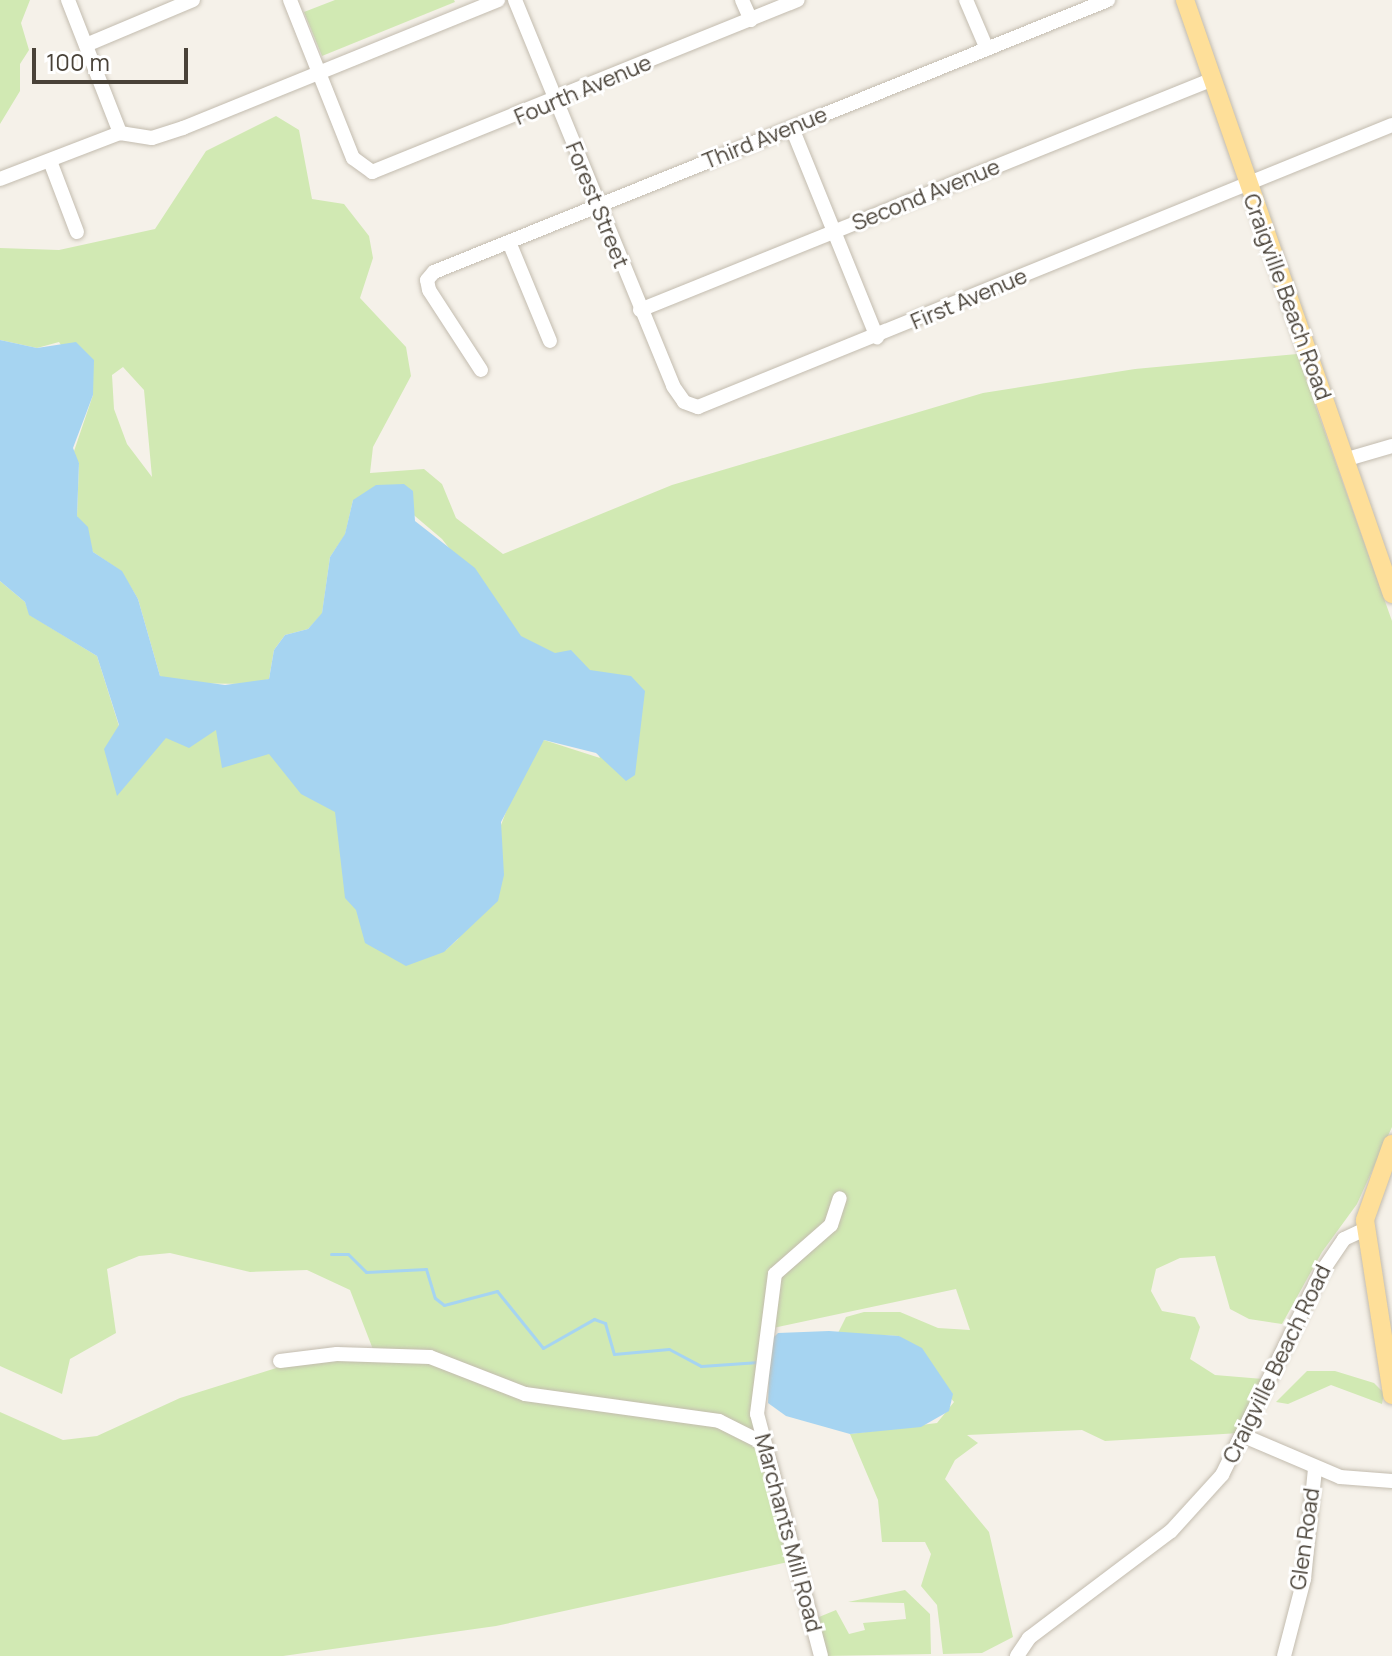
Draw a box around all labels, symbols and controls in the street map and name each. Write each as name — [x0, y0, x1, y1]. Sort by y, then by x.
scale bar — [36, 32, 192, 82]
text: 100 m — [46, 45, 110, 78]
street label: Fourth Avenue — [510, 49, 656, 131]
street label: Third Avenue — [699, 101, 831, 175]
street label: Forest Street — [560, 138, 634, 272]
street label: Second Avenue — [848, 153, 1004, 237]
street label: Craigville Beach Road — [1237, 190, 1337, 404]
street label: First Avenue — [907, 263, 1031, 335]
street label: Craigville Beach Road — [1217, 1260, 1337, 1468]
street label: Marchants Mill Road — [749, 1431, 827, 1635]
street label: Glen Road — [1285, 1486, 1325, 1592]

